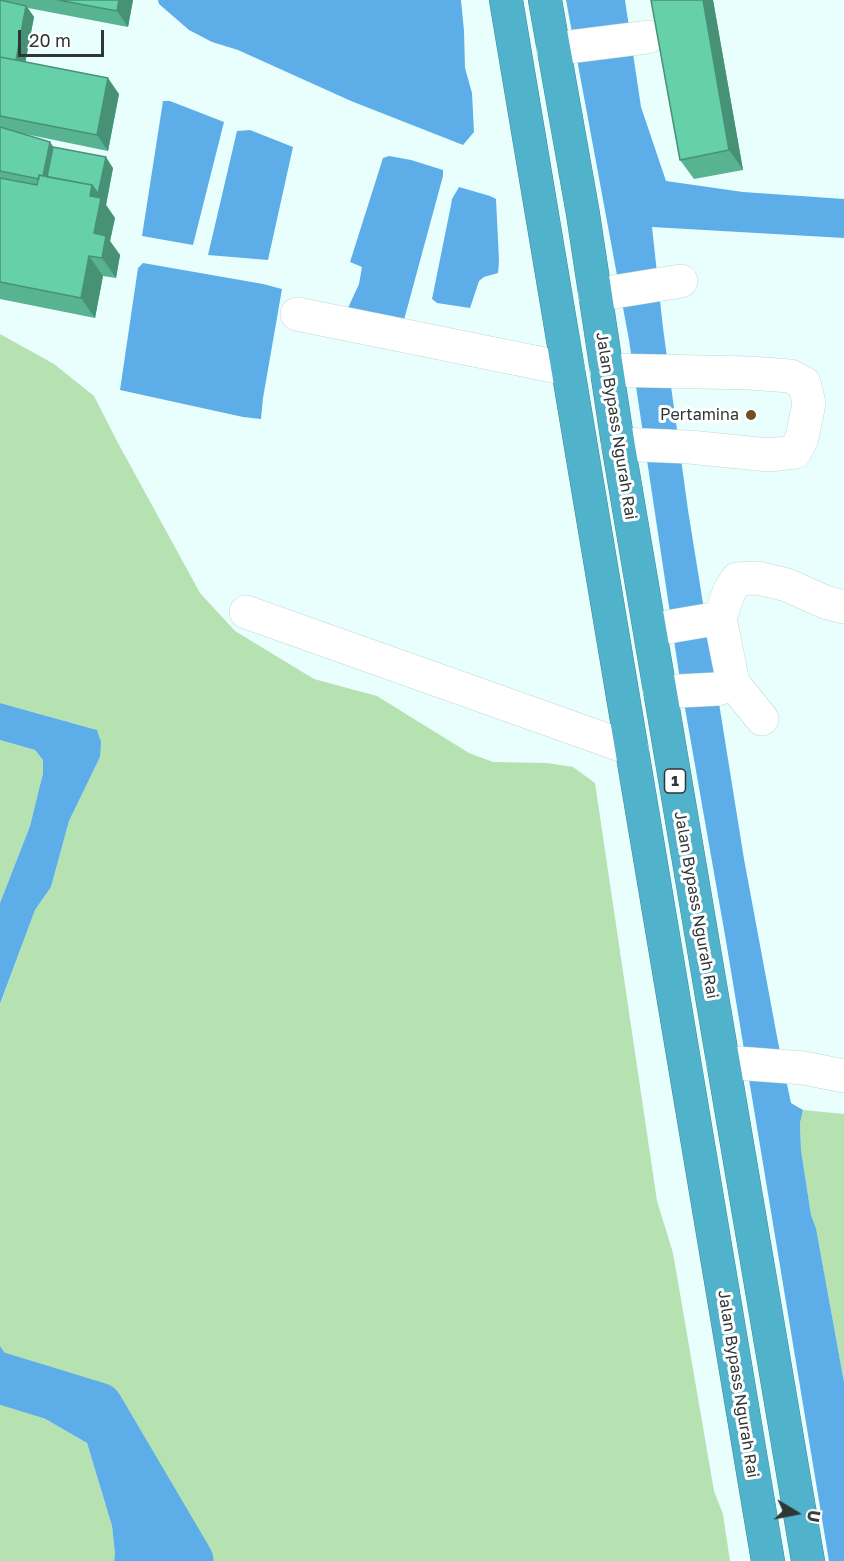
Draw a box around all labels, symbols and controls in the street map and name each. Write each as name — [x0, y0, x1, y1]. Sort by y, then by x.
scale bar — [21, 18, 106, 56]
text: 20 m — [29, 29, 71, 51]
street label: Jalan Bypass Ngurah Rai — [592, 331, 640, 521]
place label: Pertamina — [660, 405, 739, 425]
marker: Pertamina — [744, 408, 758, 422]
road number: 1 — [664, 769, 686, 793]
street label: Jalan Bypass Ngurah Rai — [670, 810, 722, 1000]
street label: Jalan Bypass Ngurah Rai — [714, 1289, 762, 1479]
north arrow — [766, 1483, 826, 1543]
text: U — [803, 1509, 825, 1524]

